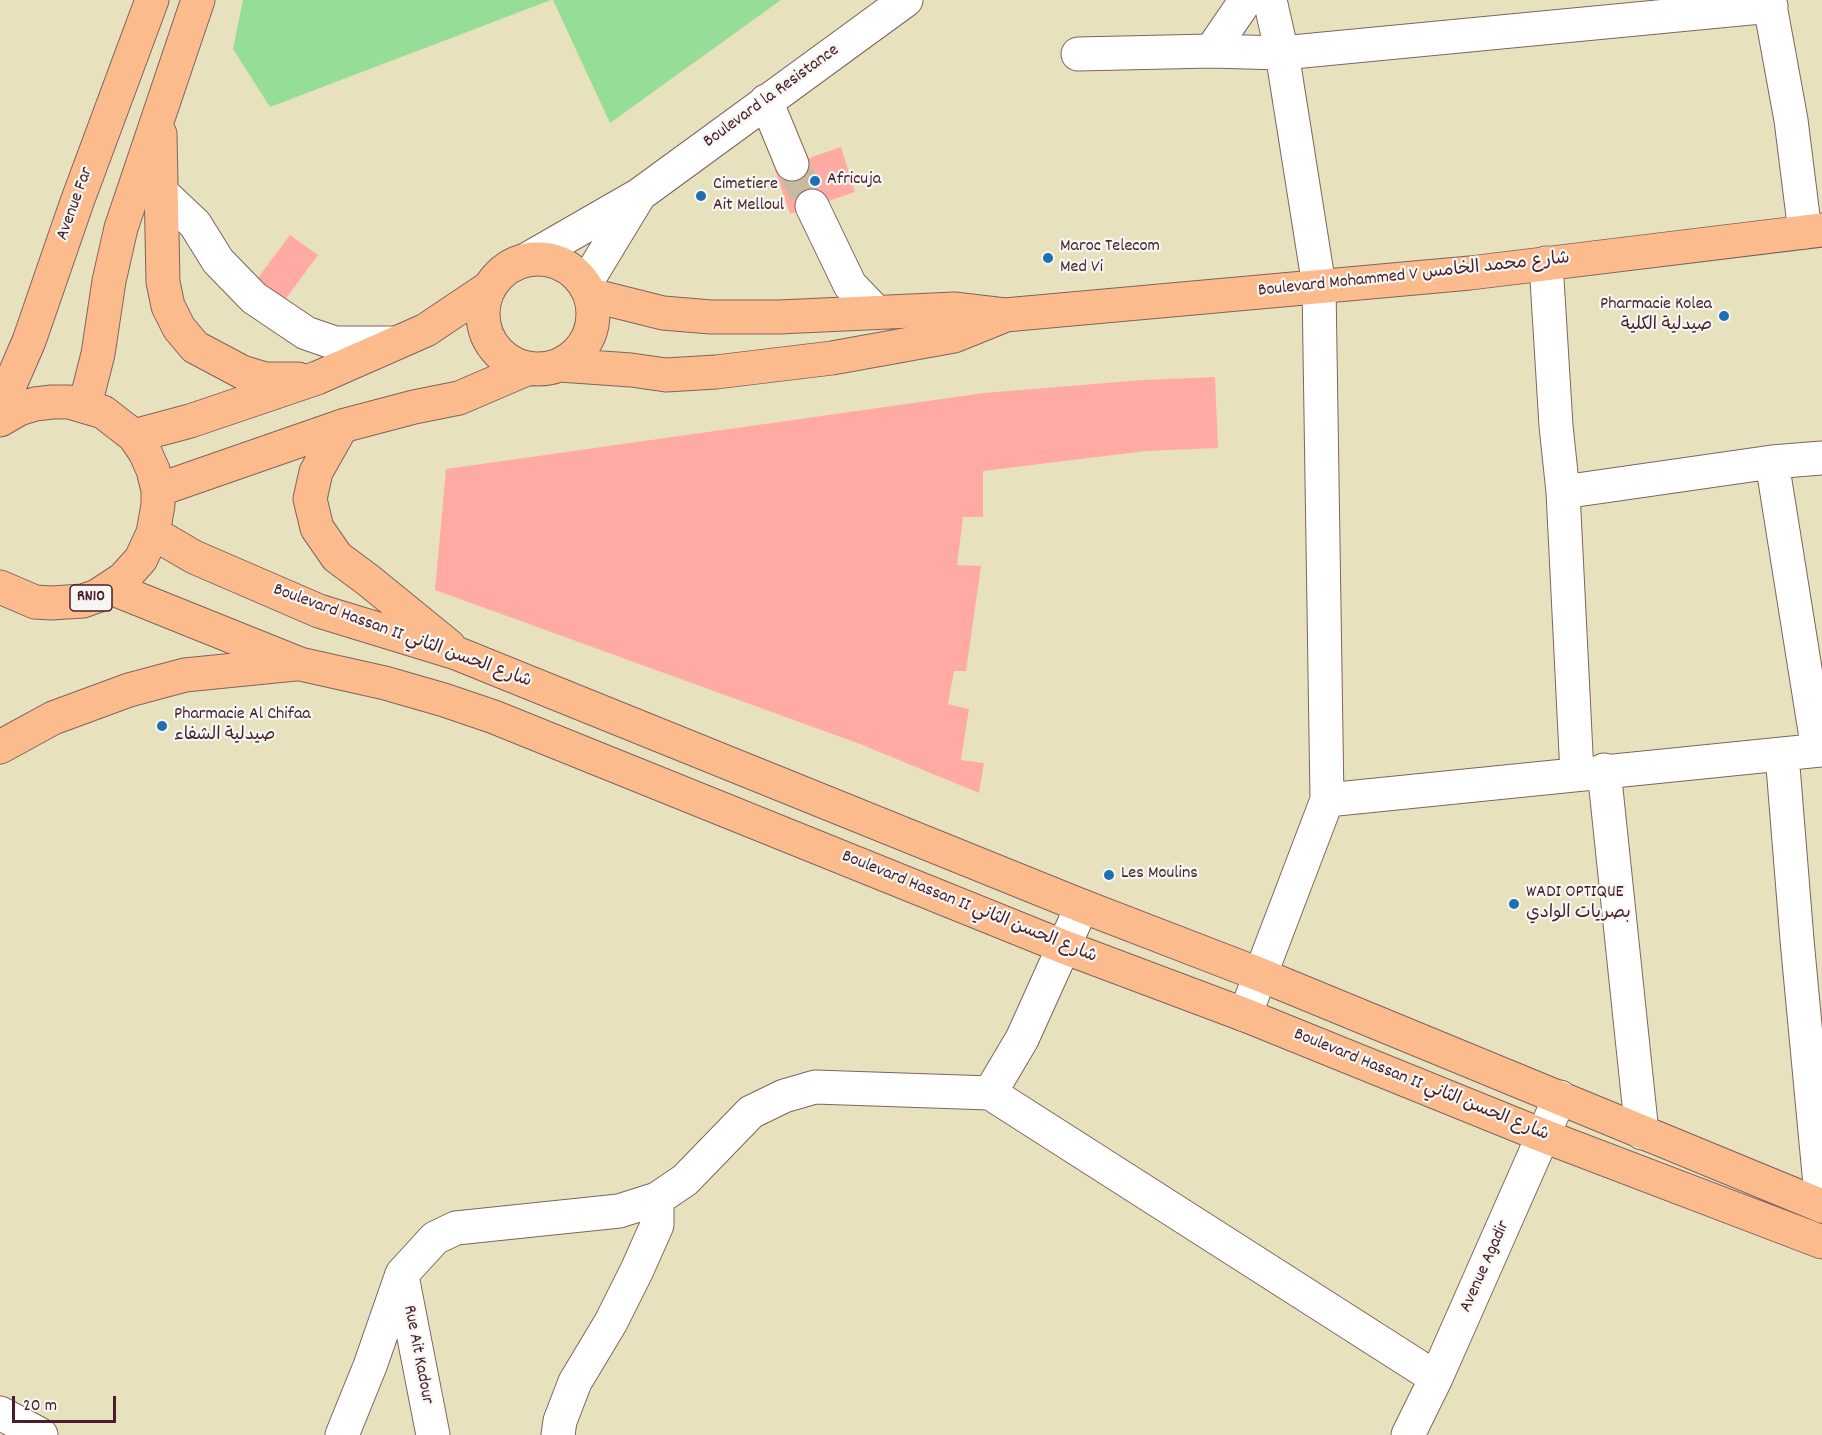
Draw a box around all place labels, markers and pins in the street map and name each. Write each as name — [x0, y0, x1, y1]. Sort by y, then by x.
place label: Africuja — [827, 170, 881, 192]
marker: Africuja — [808, 174, 822, 188]
place label: Cimetiere Ait Melloul — [713, 175, 784, 218]
marker: Cimetiere Ait Melloul — [694, 189, 708, 203]
place label: Maroc Telecom Med Vi — [1060, 237, 1160, 280]
marker: Maroc Telecom Med Vi — [1041, 251, 1055, 265]
place label: Pharmacie Kolea صيدلية الكلية — [1600, 295, 1712, 338]
marker: Pharmacie Kolea صيدلية الكلية — [1717, 309, 1731, 323]
place label: Pharmacie Al Chifaa صيدلية الشفاء — [174, 705, 311, 748]
marker: Pharmacie Al Chifaa صيدلية الشفاء — [155, 719, 169, 733]
place label: Les Moulins — [1121, 864, 1198, 886]
marker: Les Moulins — [1102, 868, 1116, 882]
place label: WADI OPTIQUE بصريات الوادي — [1526, 883, 1631, 926]
marker: WADI OPTIQUE بصريات الوادي — [1507, 897, 1521, 911]

